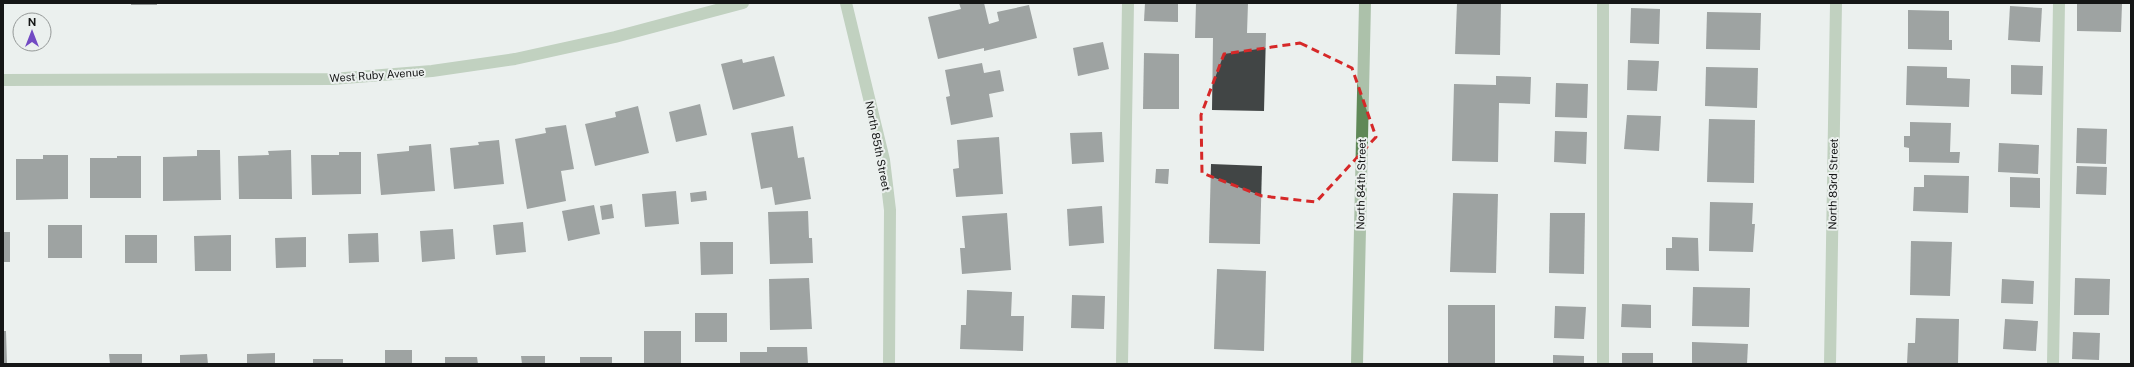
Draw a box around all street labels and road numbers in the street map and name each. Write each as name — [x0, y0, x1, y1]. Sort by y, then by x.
street label: West Ruby Avenue — [329, 66, 425, 84]
street label: North 85th Street — [863, 100, 893, 192]
street label: North 84th Street — [1354, 138, 1368, 230]
street label: North 83rd Street — [1826, 138, 1840, 230]

